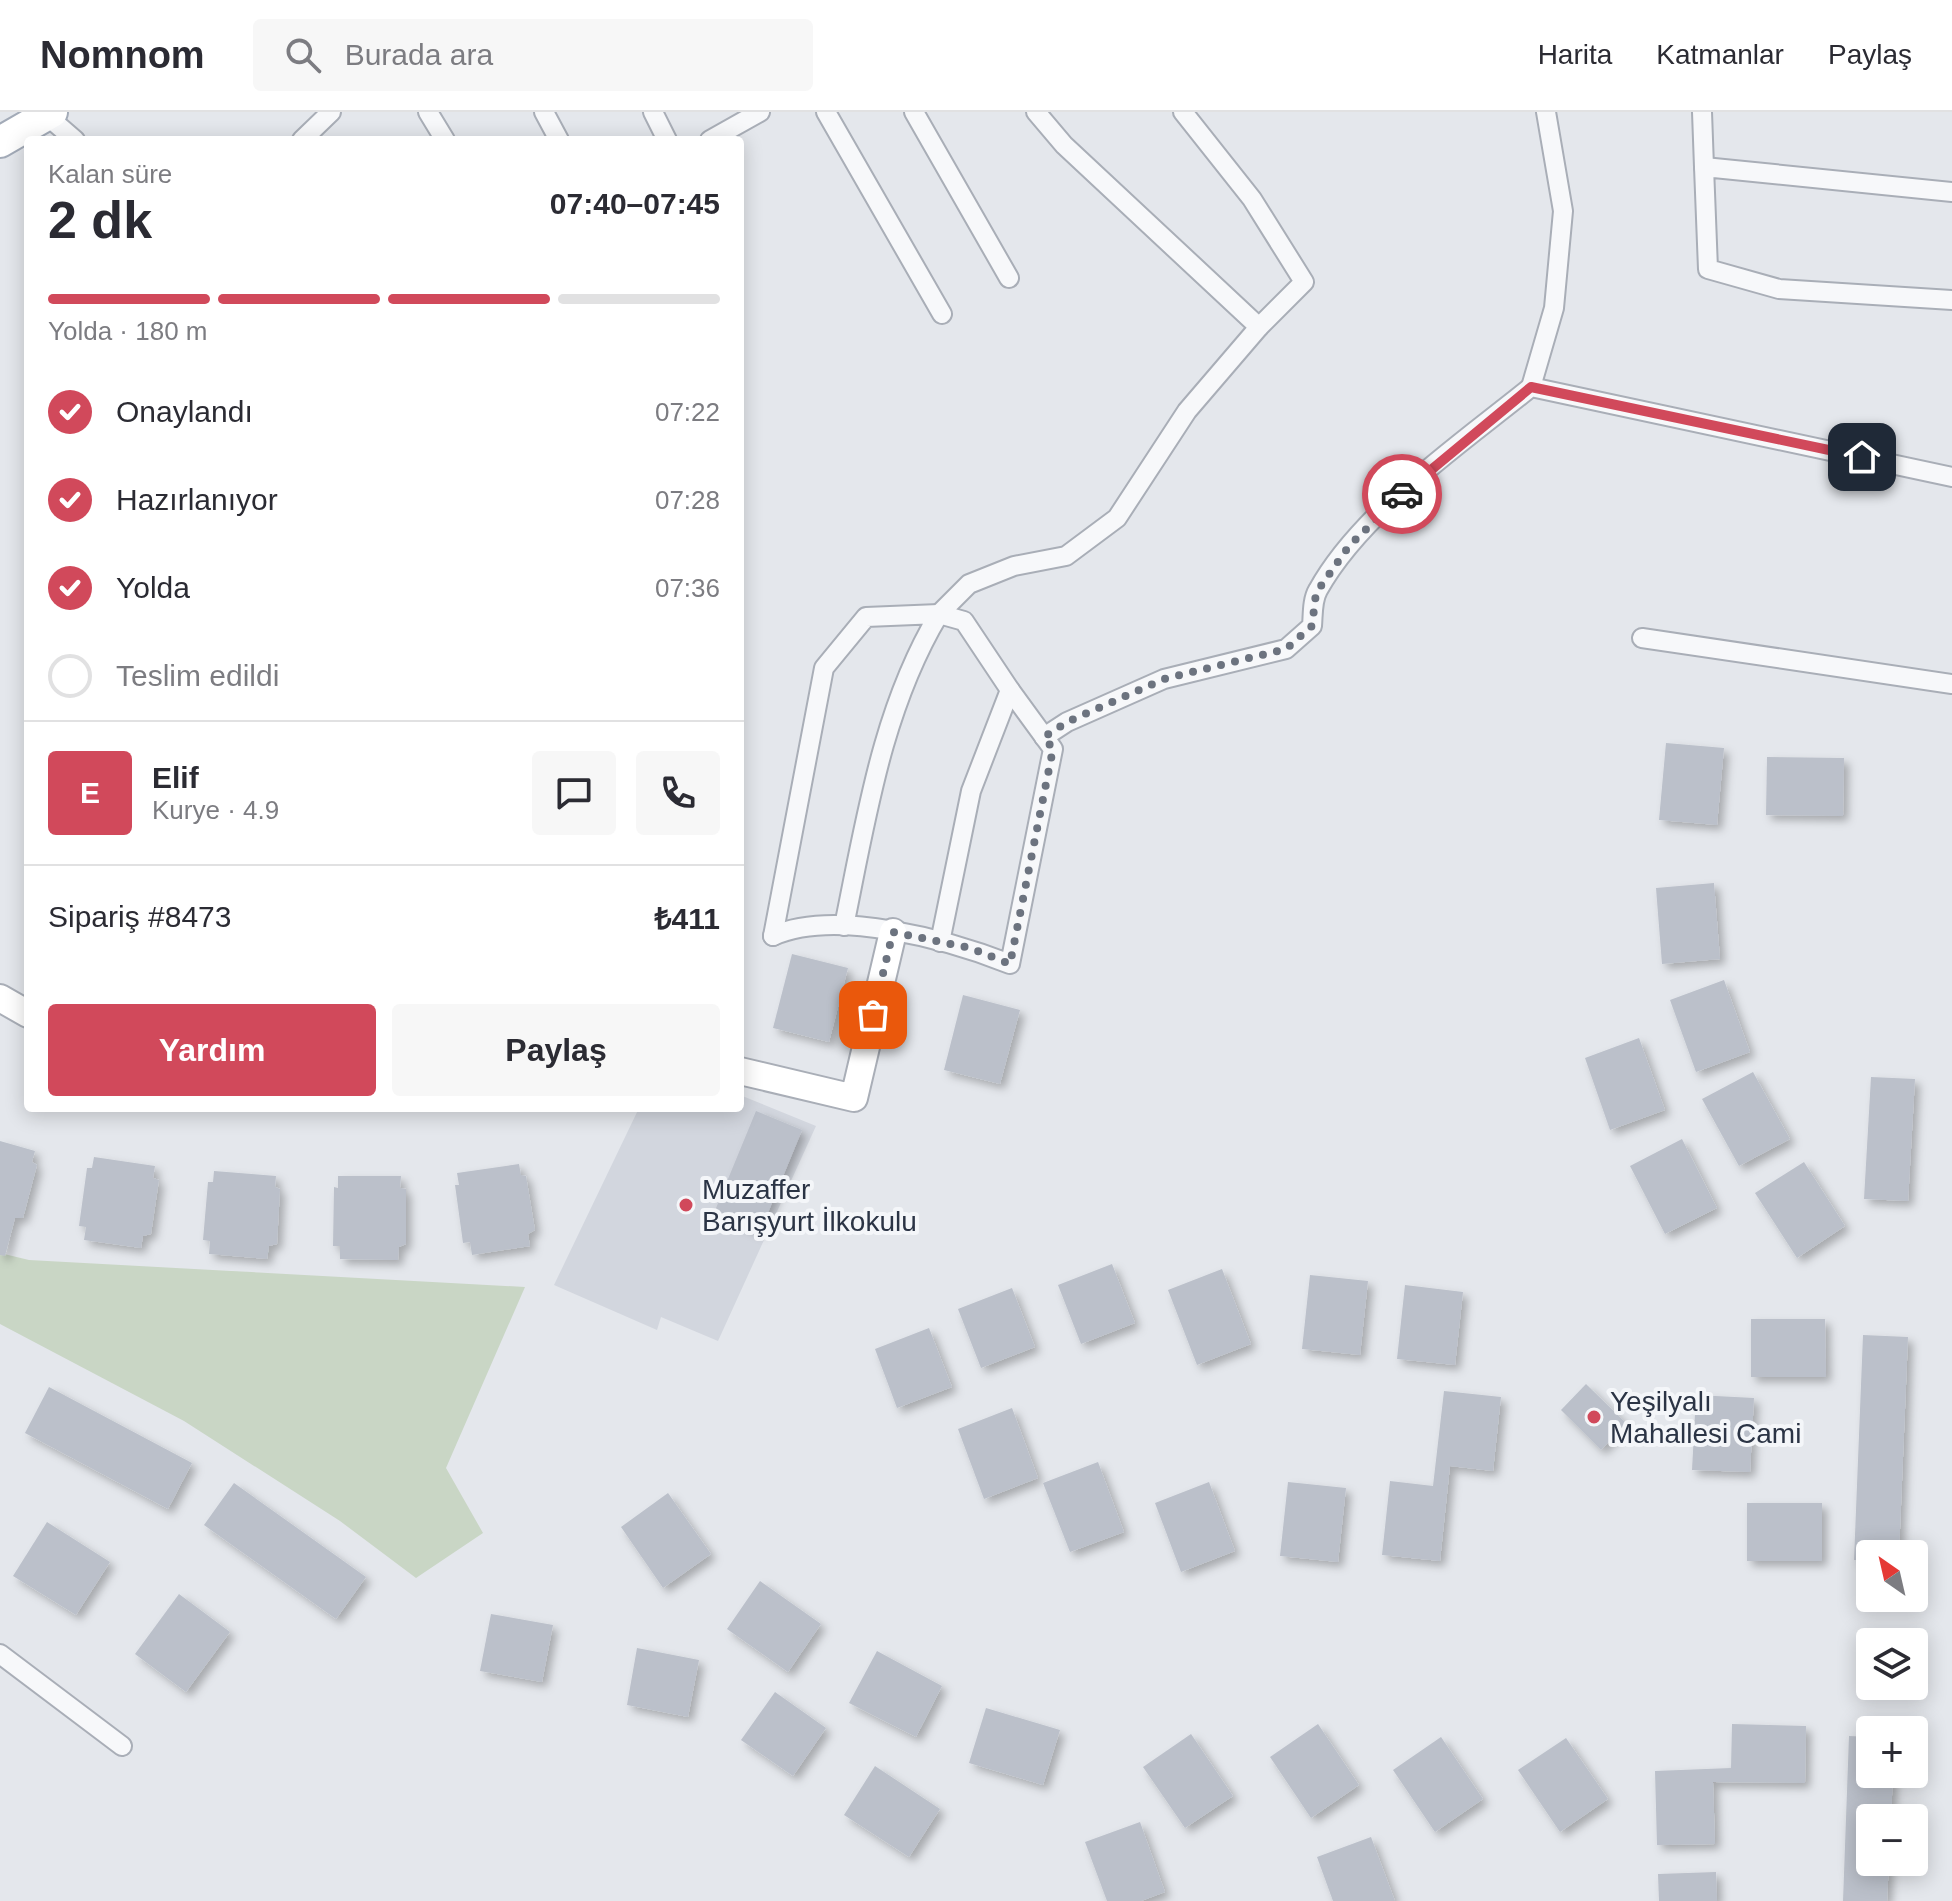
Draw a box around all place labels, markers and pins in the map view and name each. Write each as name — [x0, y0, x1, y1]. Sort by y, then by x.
pin — [1828, 423, 1896, 491]
pin — [839, 981, 907, 1049]
place label: Muzaffer Barışyurt İlkokulu — [702, 1174, 917, 1237]
marker: Muzaffer Barışyurt İlkokulu — [677, 1196, 695, 1214]
place label: Yeşilyalı Mahallesi Cami — [1610, 1386, 1801, 1449]
marker: Yeşilyalı Mahallesi Cami — [1585, 1408, 1603, 1426]

